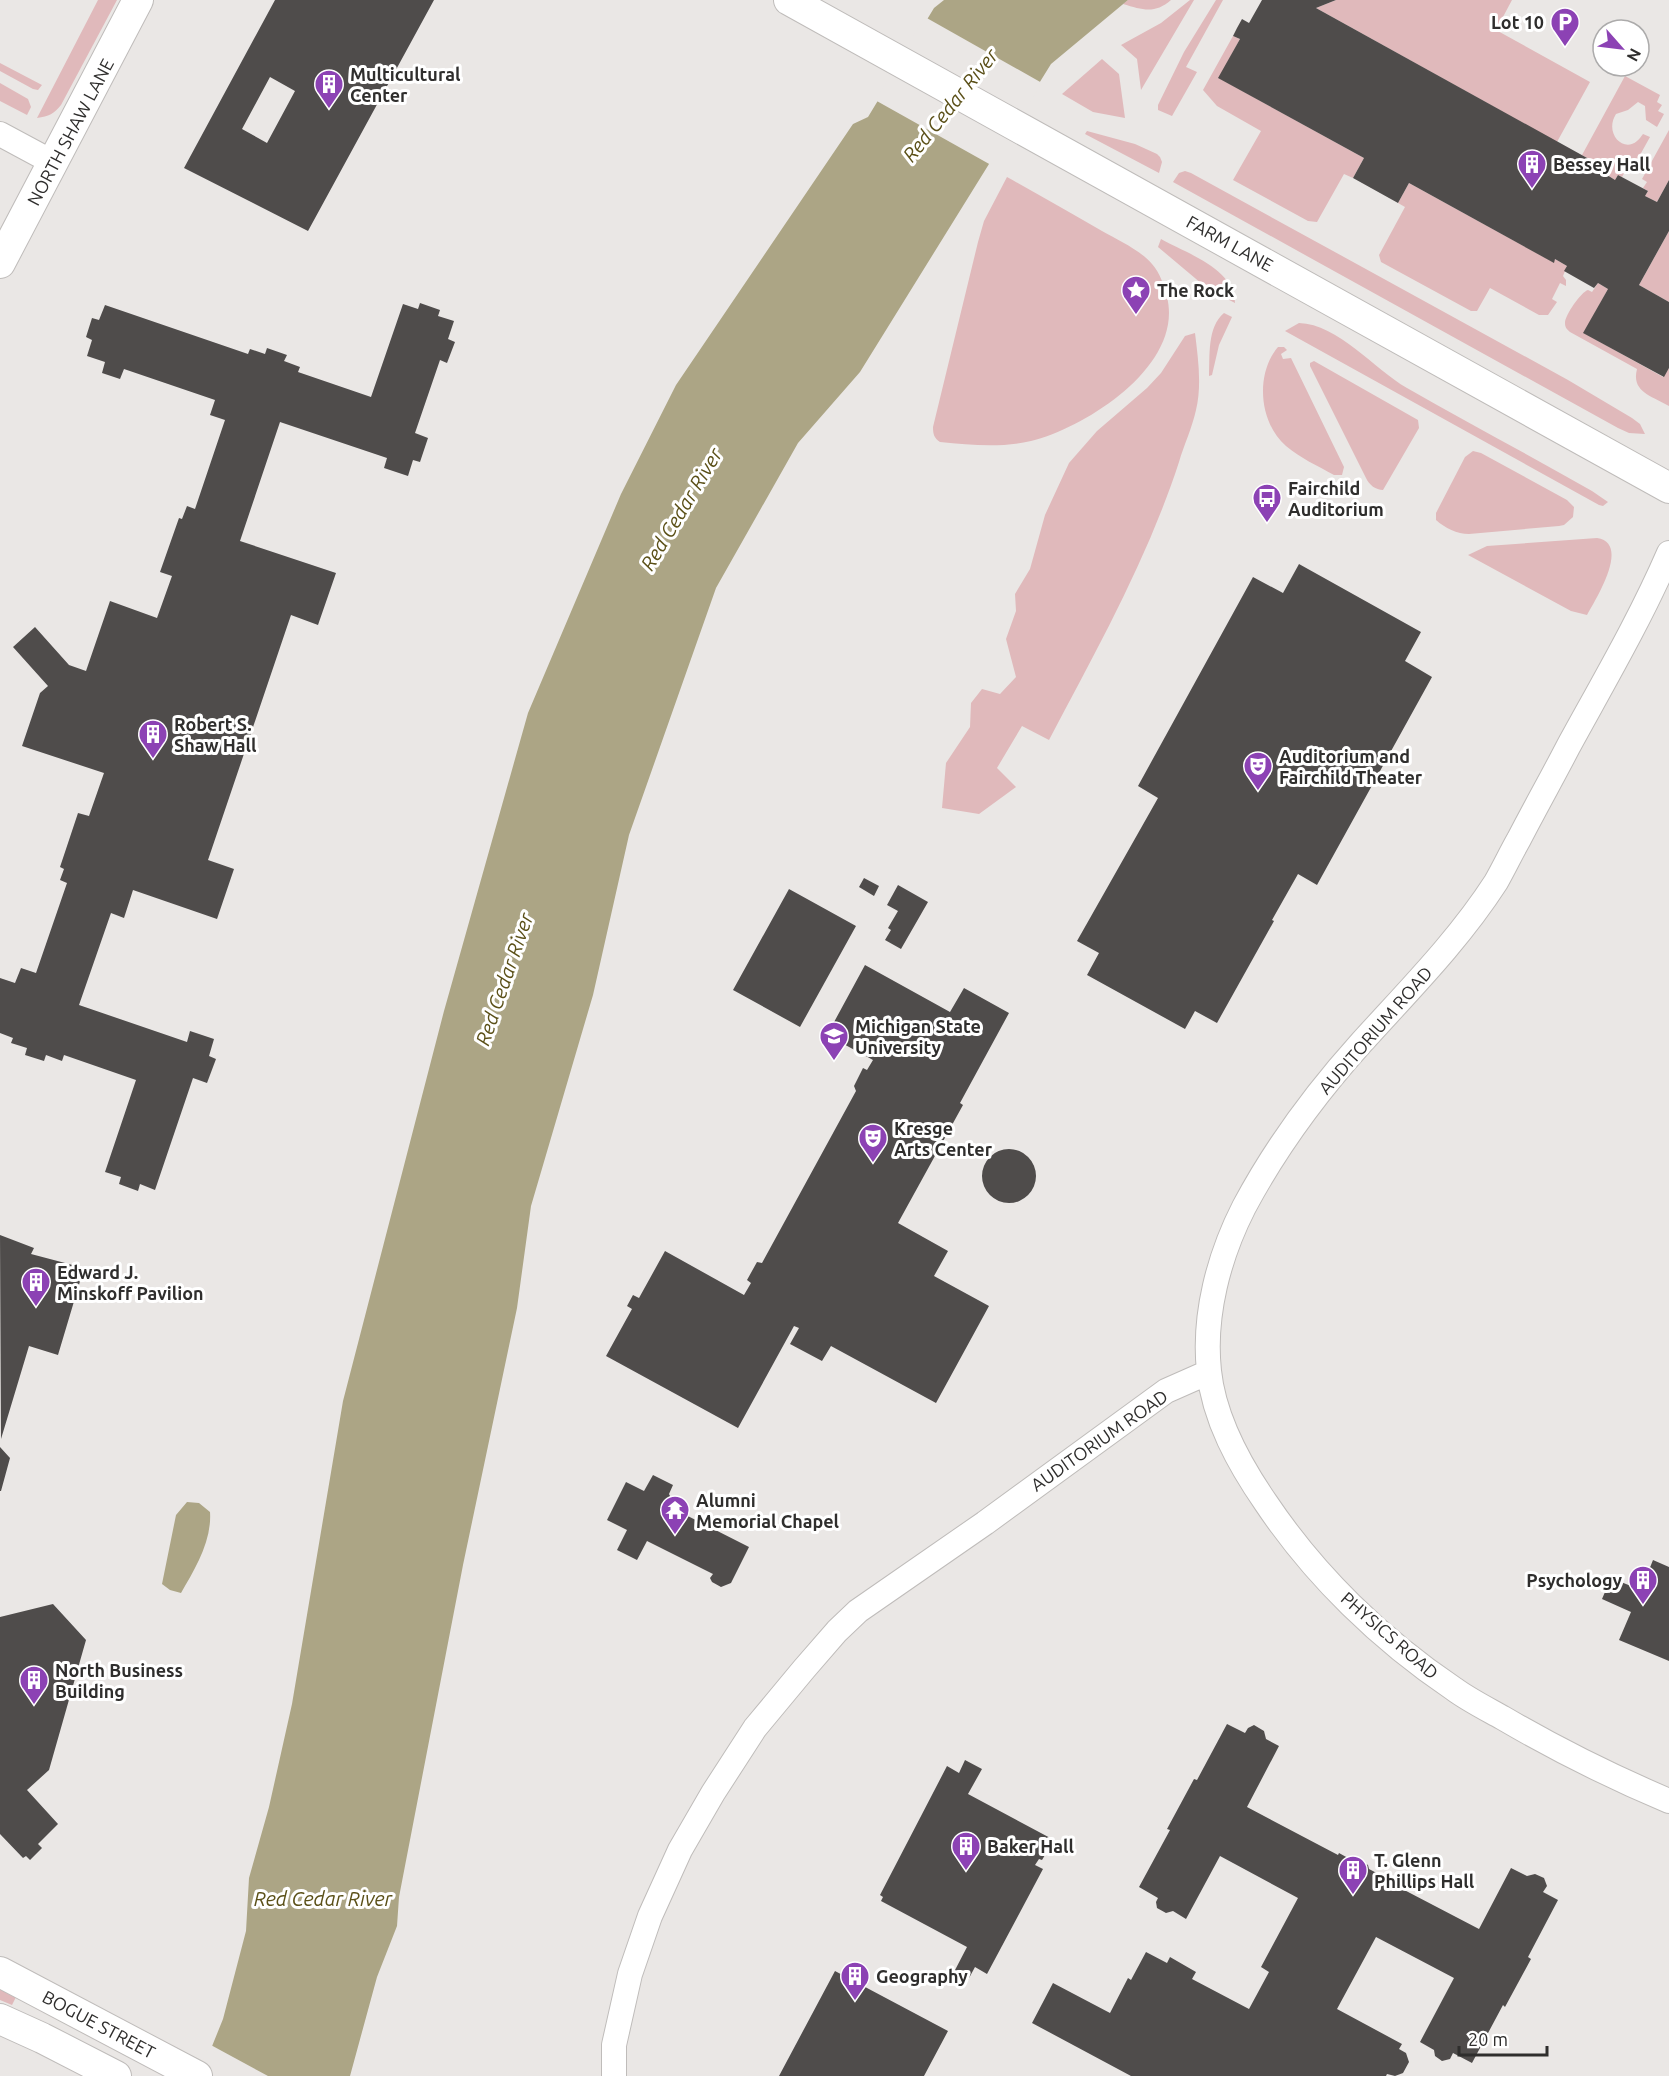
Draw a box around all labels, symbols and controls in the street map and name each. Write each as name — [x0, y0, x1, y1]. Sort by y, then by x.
parking icon: Lot 10 — [1549, 6, 1581, 48]
place label: Lot 10 — [1491, 12, 1544, 32]
north arrow — [1591, 18, 1651, 78]
water label: Red Cedar River — [897, 43, 1003, 166]
text: N — [1623, 46, 1645, 65]
street label: NORTH SHAW LANE — [23, 55, 117, 209]
place label: Multicultural Center — [350, 64, 461, 105]
building icon: Multicultural Center — [313, 68, 345, 110]
building icon: Bessey Hall — [1516, 148, 1548, 190]
place label: Bessey Hall — [1553, 154, 1651, 174]
street label: FARM LANE — [1183, 211, 1277, 275]
place icon: The Rock — [1120, 274, 1152, 316]
place label: The Rock — [1157, 280, 1234, 300]
water label: Red Cedar River — [635, 443, 727, 574]
place label: Fairchild Auditorium — [1288, 478, 1384, 519]
bus stop icon: Fairchild Auditorium — [1251, 482, 1283, 524]
place label: Robert S. Shaw Hall — [174, 714, 257, 755]
building icon: Robert S. Shaw Hall — [137, 718, 169, 760]
place label: Auditorium and Fairchild Theater — [1279, 746, 1423, 787]
theatre icon: Auditorium and Fairchild Theater — [1242, 750, 1274, 792]
water label: Red Cedar River — [471, 909, 538, 1048]
street label: AUDITORIUM ROAD — [1314, 962, 1436, 1098]
place label: Michigan State University — [855, 1016, 981, 1057]
school or university icon: Michigan State University — [818, 1020, 850, 1062]
place label: Kresge Arts Center — [894, 1118, 993, 1159]
theatre icon: Kresge Arts Center — [857, 1122, 889, 1164]
place label: Edward J. Minskoff Pavilion — [57, 1262, 204, 1303]
building icon: Edward J. Minskoff Pavilion — [20, 1266, 52, 1308]
street label: AUDITORIUM ROAD — [1027, 1385, 1171, 1495]
place label: Alumni Memorial Chapel — [696, 1490, 840, 1531]
temple icon: Alumni Memorial Chapel — [659, 1494, 691, 1536]
building icon: Psychology — [1627, 1564, 1659, 1606]
place label: Psychology — [1526, 1570, 1622, 1590]
street label: PHYSICS ROAD — [1337, 1587, 1443, 1683]
place label: North Business Building — [55, 1660, 183, 1701]
building icon: North Business Building — [18, 1664, 50, 1706]
building icon: Baker Hall — [950, 1830, 982, 1872]
place label: Baker Hall — [987, 1836, 1075, 1856]
place label: T. Glenn Phillips Hall — [1374, 1850, 1475, 1891]
building icon: T. Glenn Phillips Hall — [1337, 1854, 1369, 1896]
water label: Red Cedar River — [254, 1887, 394, 1910]
building icon: Geography — [839, 1960, 871, 2002]
place label: Geography — [876, 1966, 968, 1986]
street label: BOGUE STREET — [39, 1986, 159, 2062]
scale bar — [1459, 2019, 1548, 2057]
text: 20 m — [1468, 2029, 1508, 2049]

